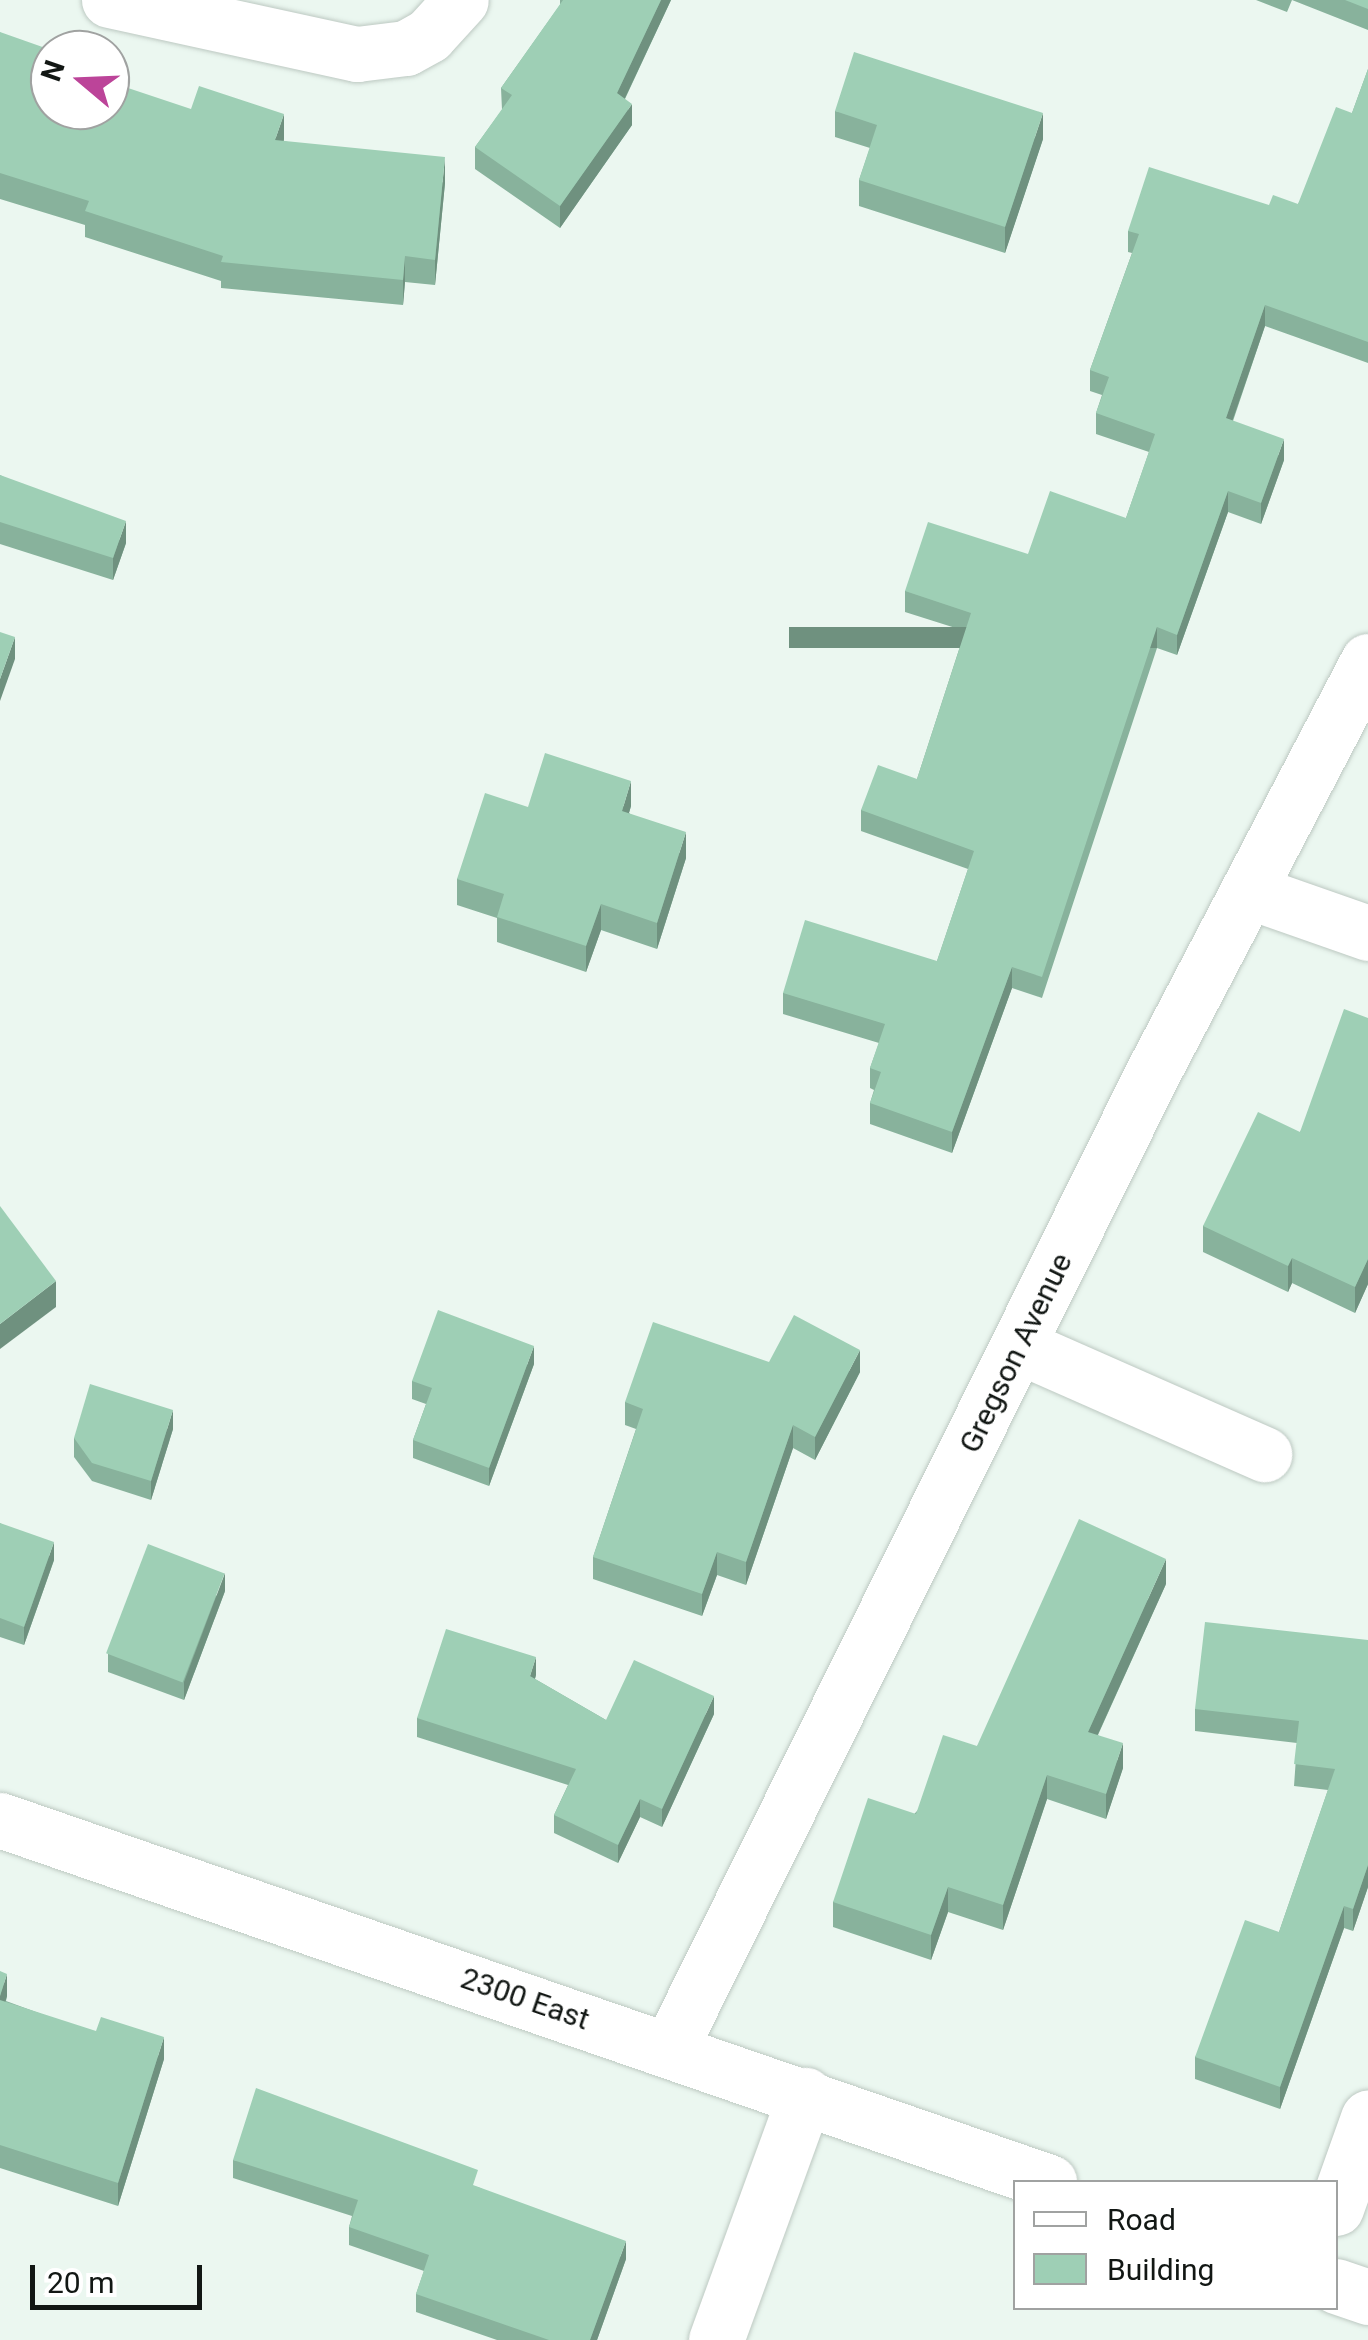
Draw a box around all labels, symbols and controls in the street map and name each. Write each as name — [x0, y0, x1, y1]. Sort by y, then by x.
north arrow — [30, 30, 130, 130]
text: N — [34, 56, 72, 85]
street label: Gregson Avenue — [952, 1247, 1080, 1459]
street label: 2300 East — [456, 1960, 594, 2038]
legend — [1013, 2180, 1338, 2310]
text: Road — [1107, 2202, 1176, 2237]
scale bar — [35, 2245, 208, 2307]
text: Building — [1107, 2252, 1214, 2287]
text: 20 m — [47, 2265, 114, 2300]

